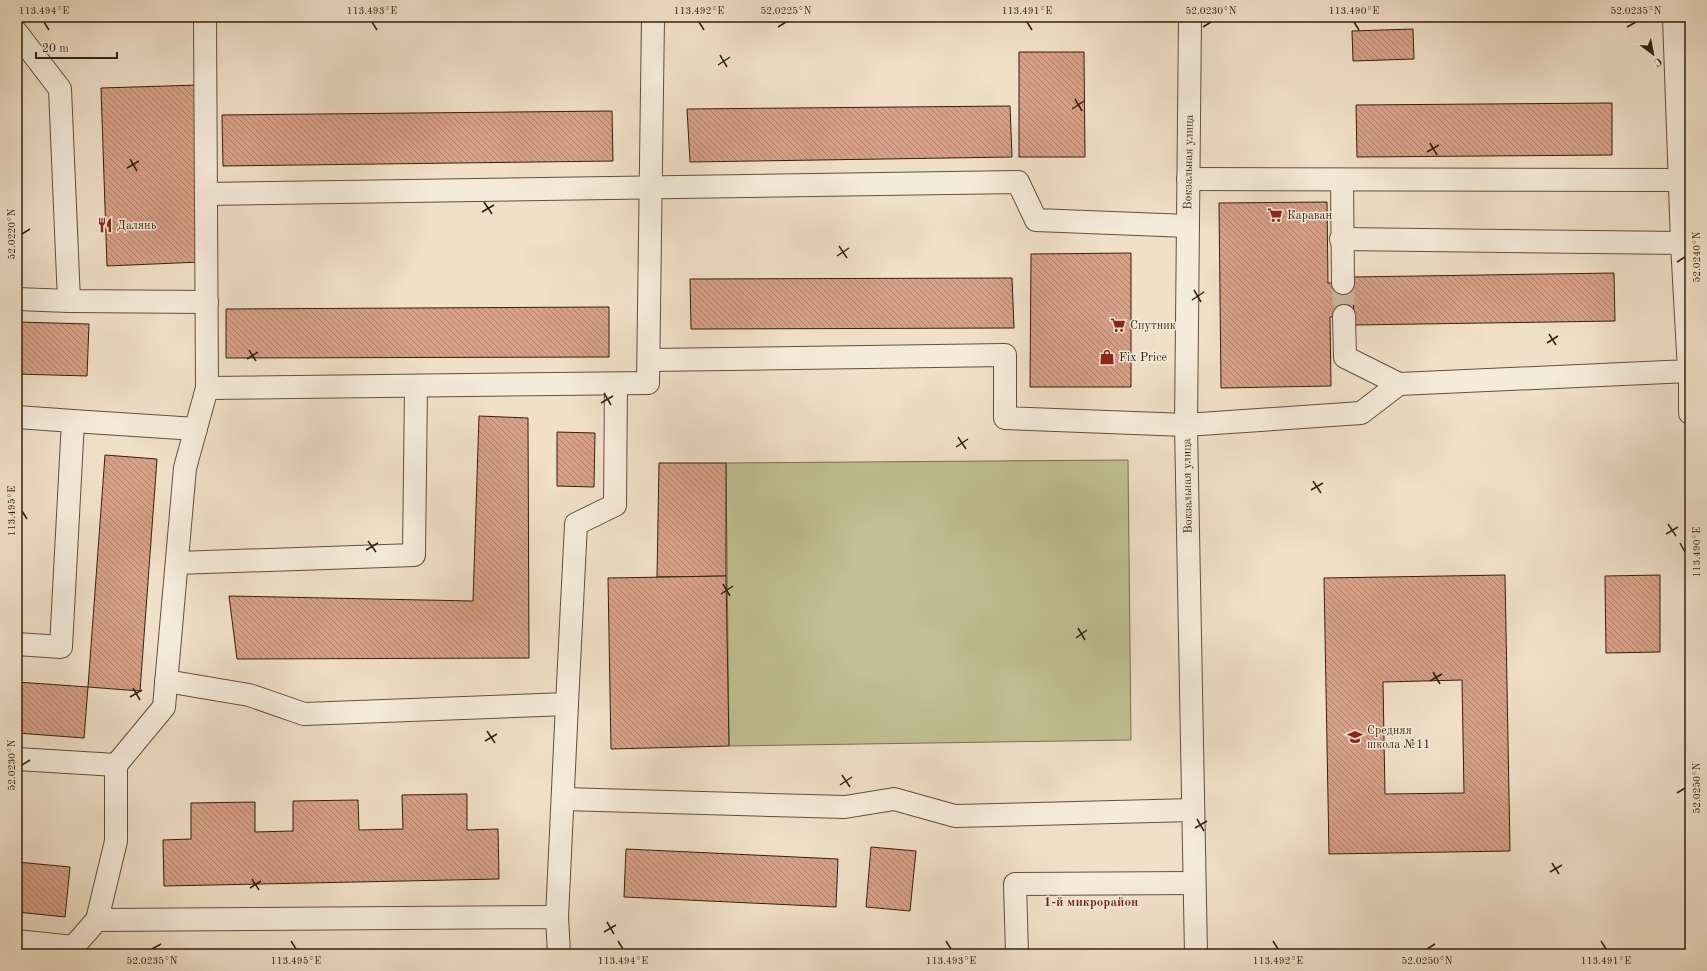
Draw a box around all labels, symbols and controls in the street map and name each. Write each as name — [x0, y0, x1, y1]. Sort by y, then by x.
text: 113.494°E — [19, 6, 69, 16]
text: 113.493°E — [347, 6, 397, 16]
text: 113.492°E — [674, 6, 724, 16]
text: 52.0225°N — [760, 6, 812, 16]
text: 113.491°E — [1002, 6, 1052, 16]
text: 52.0230°N — [1185, 6, 1237, 16]
text: 113.490°E — [1329, 6, 1379, 16]
text: 52.0235°N — [1610, 6, 1662, 16]
scale bar — [36, 34, 117, 60]
north arrow — [1633, 34, 1673, 74]
text: 20 m — [42, 43, 69, 55]
text: С — [1652, 55, 1663, 68]
street label: Вокзальная улица — [1182, 114, 1196, 210]
supermarket icon: Караван — [1266, 206, 1284, 224]
text: 52.0220°N — [7, 208, 17, 260]
place label: Караван — [1287, 210, 1332, 222]
restaurant icon: Далянь — [96, 216, 114, 234]
place label: Далянь — [117, 220, 157, 232]
text: 52.0240°N — [1692, 231, 1702, 283]
supermarket icon: Спутник — [1109, 316, 1127, 334]
place label: Спутник — [1130, 320, 1176, 332]
shop icon: Fix Price — [1098, 348, 1116, 366]
place label: Fix Price — [1119, 352, 1168, 364]
street label: Вокзальная улица — [1181, 438, 1195, 534]
text: 113.495°E — [7, 486, 17, 536]
text: 113.490°E — [1692, 527, 1702, 577]
place label: Средняя школа №11 — [1367, 725, 1430, 751]
school or university icon: Средняя школа №11 — [1346, 728, 1364, 746]
text: 52.0230°N — [7, 739, 17, 791]
text: 52.0250°N — [1692, 762, 1702, 814]
district label: 1-й микрорайон — [1044, 896, 1138, 909]
text: 52.0235°N — [126, 956, 178, 966]
text: 113.495°E — [271, 956, 321, 966]
text: 113.494°E — [598, 956, 648, 966]
text: 113.493°E — [926, 956, 976, 966]
text: 113.492°E — [1253, 956, 1303, 966]
text: 52.0250°N — [1401, 956, 1453, 966]
text: 113.491°E — [1581, 956, 1631, 966]

